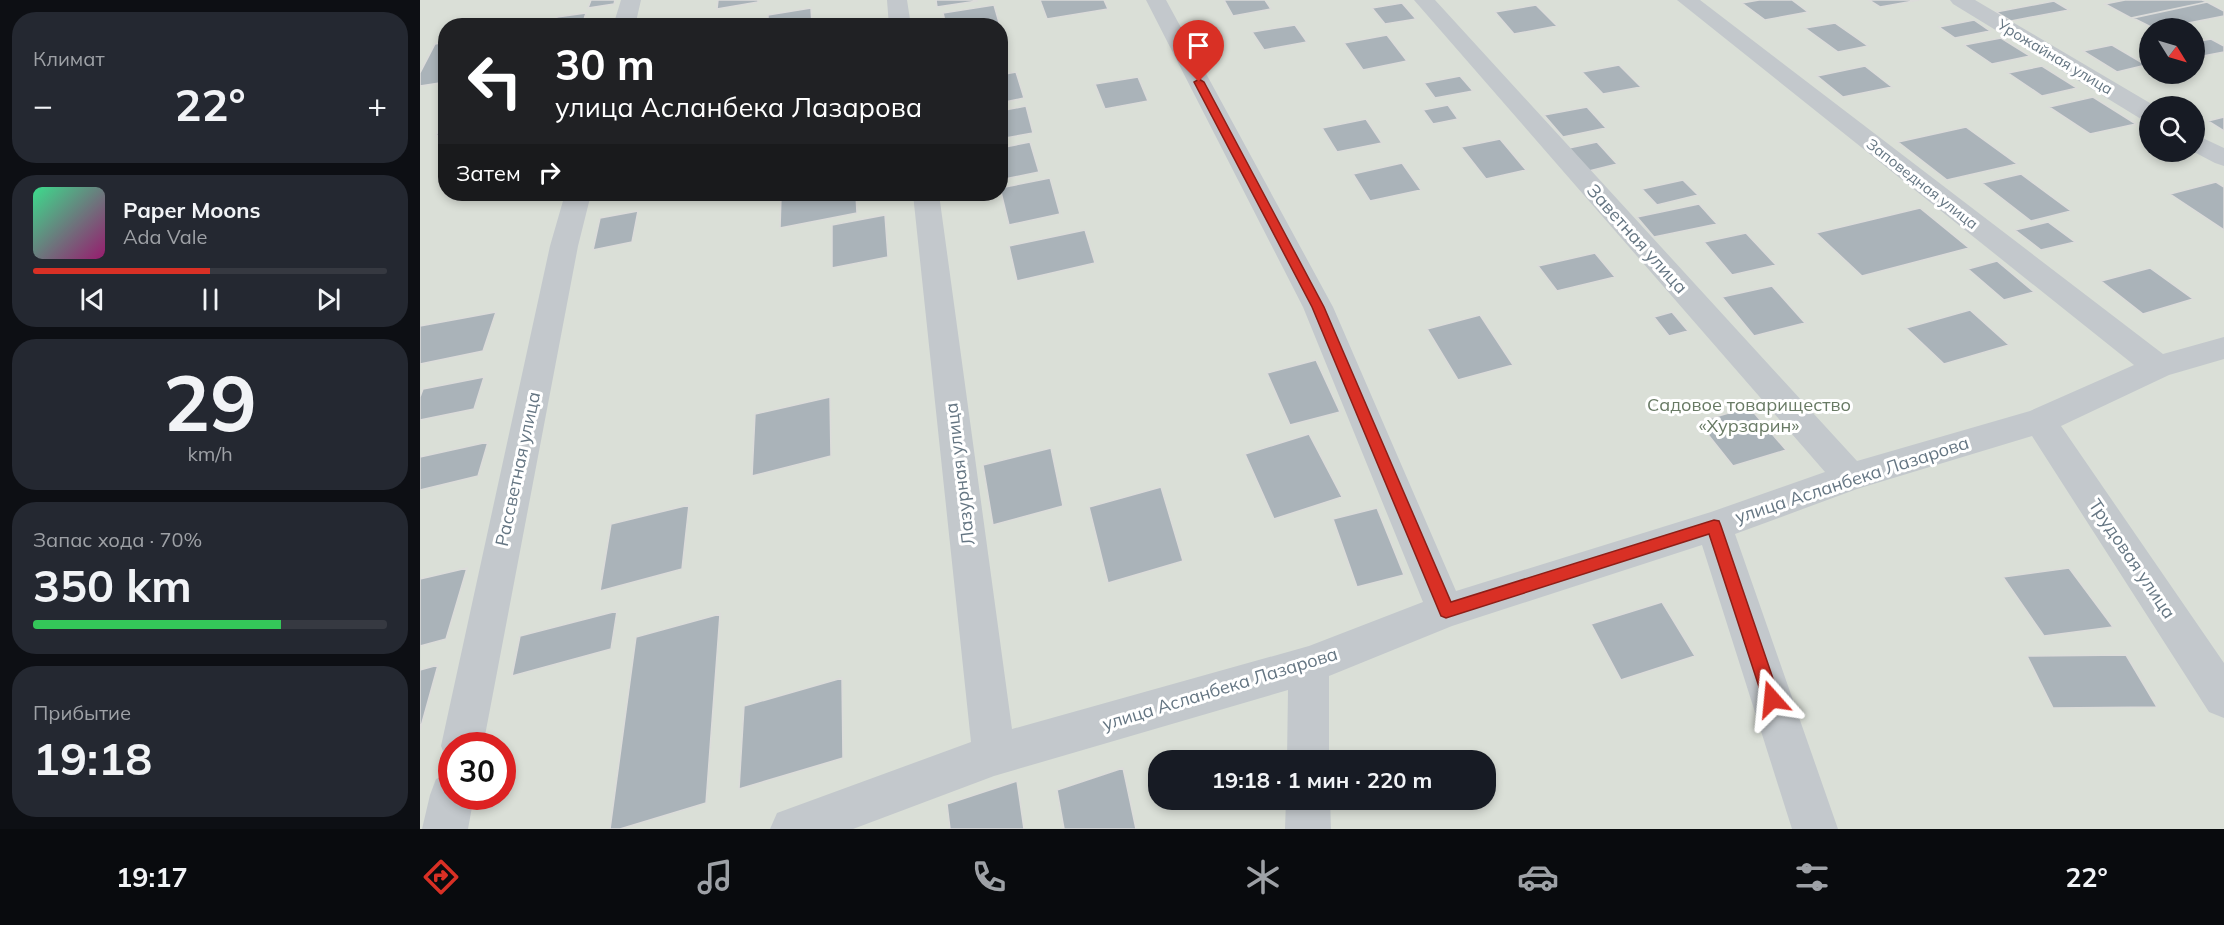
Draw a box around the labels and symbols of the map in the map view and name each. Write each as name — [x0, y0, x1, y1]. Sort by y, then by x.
street label: Урожайная улица — [1993, 14, 2116, 99]
north arrow — [2139, 18, 2205, 84]
pin — [1173, 20, 1224, 82]
street label: Заповедная улица — [1863, 134, 1982, 233]
street label: Заветная улица — [1582, 179, 1693, 298]
street label: Рассветная улица — [490, 389, 545, 548]
park label: Садовое товарищество «Хурзарин» — [1647, 393, 1851, 437]
street label: Лазурная улица — [939, 402, 980, 547]
street label: улица Асланбека Лазарова — [1732, 431, 1972, 528]
street label: Трудовая улица — [2084, 495, 2181, 623]
street label: улица Асланбека Лазарова — [1099, 642, 1340, 735]
position arrow — [1740, 667, 1804, 731]
speed limit sign: 30 — [438, 732, 516, 810]

